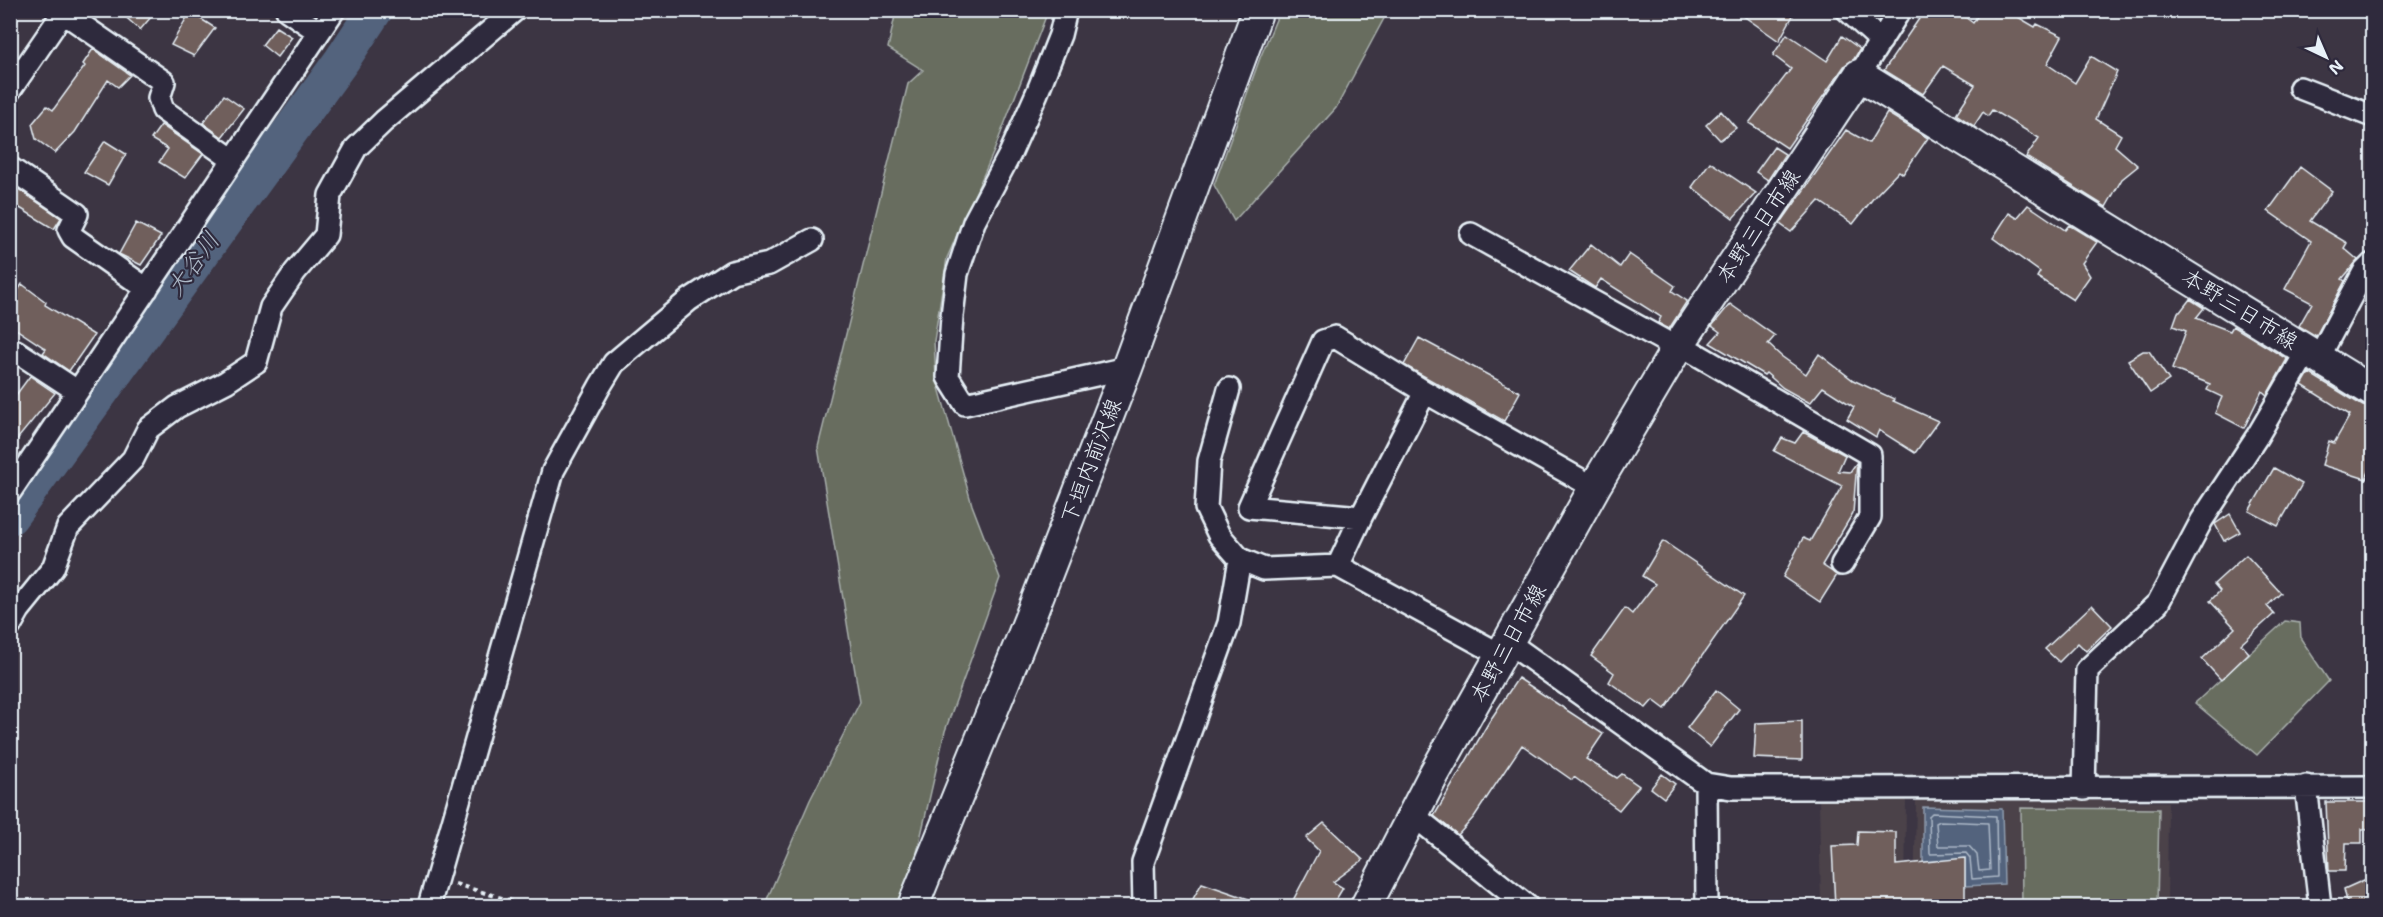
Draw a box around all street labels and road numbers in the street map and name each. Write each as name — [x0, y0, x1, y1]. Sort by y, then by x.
street label: 本野三日市線 — [1709, 163, 1807, 289]
street label: 本野三日市線 — [2176, 262, 2304, 356]
street label: 下垣内前沢線 — [1054, 394, 1128, 528]
street label: 本野三日市線 — [1463, 578, 1553, 708]

